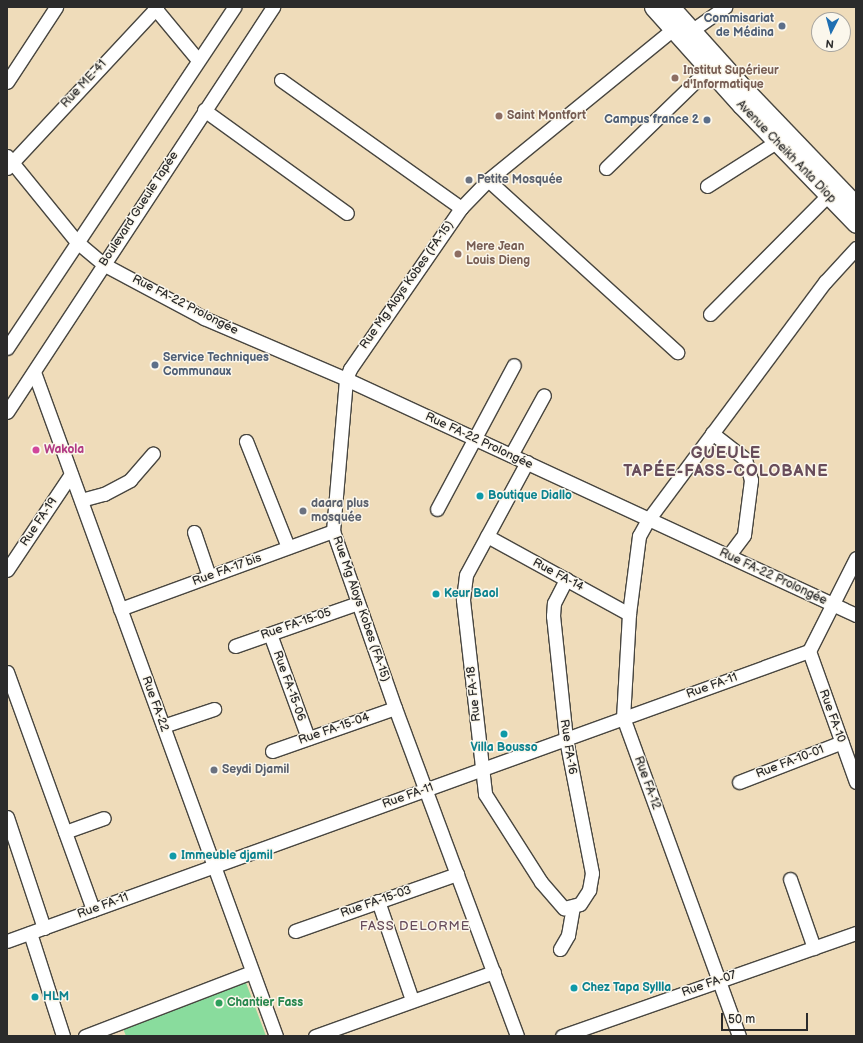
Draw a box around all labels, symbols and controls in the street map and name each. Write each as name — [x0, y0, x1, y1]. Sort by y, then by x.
place label: Commisariat de Médina — [704, 12, 774, 40]
north arrow — [811, 12, 851, 52]
marker: Commisariat de Médina — [777, 21, 787, 31]
text: N — [825, 37, 835, 50]
street label: Rue ME-41 — [58, 57, 110, 111]
place label: Institut Supérieur d'Informatique — [683, 64, 779, 92]
marker: Institut Supérieur d'Informatique — [670, 73, 680, 83]
street label: Avenue Cheikh Anta Diop — [733, 98, 839, 206]
place label: Saint Montfort — [507, 109, 586, 123]
marker: Saint Montfort — [494, 111, 504, 121]
place label: Campus france 2 — [604, 113, 699, 127]
marker: Campus france 2 — [702, 115, 712, 125]
street label: Boulevard Gueule Tapée — [96, 149, 182, 269]
place label: Petite Mosquée — [477, 173, 563, 187]
marker: Petite Mosquée — [464, 175, 474, 185]
street label: Rue Mg Aloys Kobes (FA-15) — [357, 218, 457, 352]
place label: Mere Jean Louis Dieng — [466, 240, 530, 268]
marker: Mere Jean Louis Dieng — [453, 249, 463, 259]
street label: Rue FA-22 Prolongée — [130, 272, 240, 338]
place label: Service Techniques Communaux — [163, 351, 269, 379]
marker: Service Techniques Communaux — [150, 360, 160, 370]
street label: Rue FA-22 Prolongée — [423, 410, 535, 472]
place label: Wakola — [44, 443, 84, 457]
district label: GUEULE TAPÉE-FASS-COLOBANE — [623, 444, 829, 482]
marker: Wakola — [31, 445, 41, 455]
place label: Boutique Diallo — [488, 489, 572, 503]
marker: Boutique Diallo — [475, 491, 485, 501]
street label: Rue FA-19 — [18, 495, 60, 549]
place label: daara plus mosquée — [311, 497, 369, 525]
marker: daara plus mosquée — [298, 506, 308, 516]
street label: Rue Mg Aloys Kobes (FA-15) — [329, 534, 393, 684]
street label: Rue FA-22 Prolongée — [717, 546, 829, 608]
street label: Rue FA-17 bis — [190, 551, 264, 589]
street label: Rue FA-14 — [530, 556, 586, 594]
place label: Keur Baol — [444, 587, 499, 601]
marker: Keur Baol — [431, 589, 441, 599]
street label: Rue FA-15-05 — [259, 605, 333, 643]
street label: Rue FA-15-06 — [270, 649, 308, 723]
street label: Rue FA-18 — [464, 666, 484, 722]
street label: Rue FA-11 — [685, 670, 739, 702]
street label: Rue FA-22 — [138, 674, 172, 734]
street label: Rue FA-10 — [816, 687, 848, 745]
street label: Rue FA-15-04 — [297, 710, 371, 748]
street label: Rue FA-16 — [557, 718, 579, 776]
marker: Villa Bousso — [499, 729, 509, 739]
place label: Villa Bousso — [470, 741, 538, 755]
street label: Rue FA-10-01 — [754, 742, 826, 782]
street label: Rue FA-12 — [631, 754, 663, 812]
place label: Seydi Djamil — [222, 763, 289, 777]
marker: Seydi Djamil — [209, 765, 219, 775]
street label: Rue FA-11 — [381, 780, 435, 812]
place label: Immeuble djamil — [181, 849, 273, 863]
marker: Immeuble djamil — [168, 851, 178, 861]
street label: Rue FA-15-03 — [339, 883, 413, 921]
street label: Rue FA-11 — [76, 890, 130, 922]
district label: FASS DELORME — [360, 918, 470, 934]
street label: Rue FA-07 — [680, 968, 738, 1000]
place label: Chez Tapa Syllla — [582, 981, 671, 995]
marker: Chez Tapa Syllla — [569, 983, 579, 993]
place label: HLM — [43, 990, 69, 1004]
marker: HLM — [30, 992, 40, 1002]
place label: Chantier Fass — [227, 996, 303, 1010]
marker: Chantier Fass — [214, 998, 224, 1008]
scale bar — [723, 1005, 810, 1031]
text: 50 m — [728, 1012, 755, 1027]

